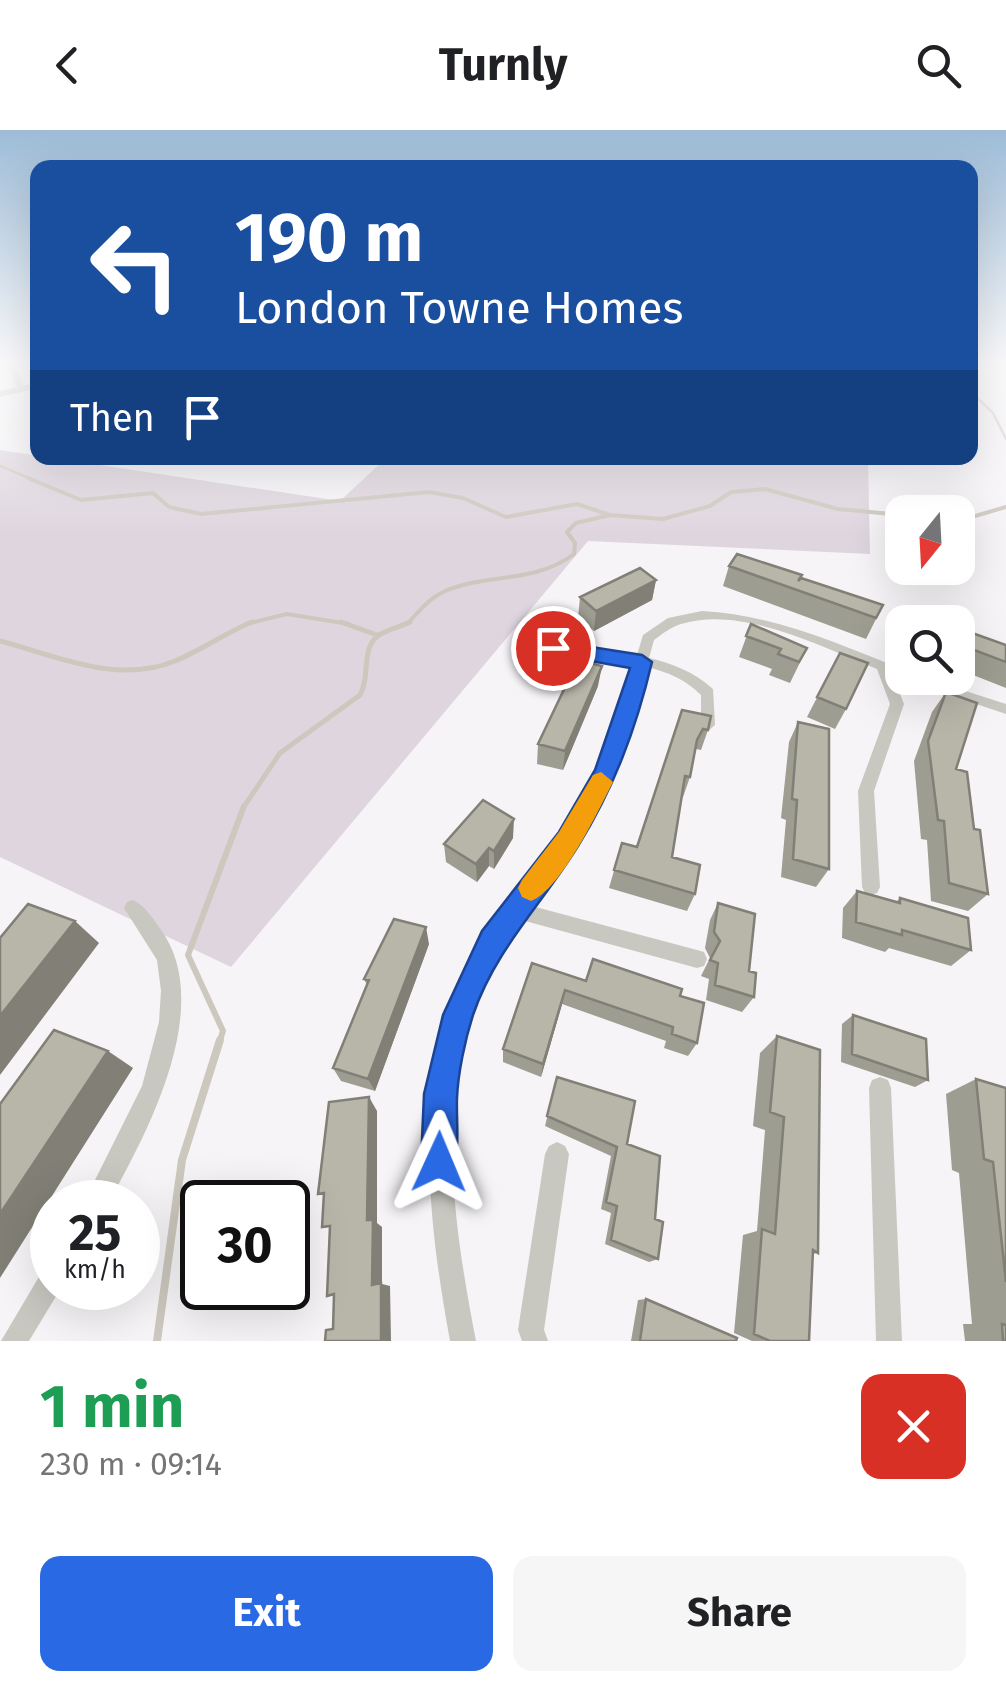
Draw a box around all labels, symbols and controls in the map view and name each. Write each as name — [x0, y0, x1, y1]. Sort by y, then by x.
icon: back — [40, 38, 95, 93]
text: Turnly — [439, 38, 567, 92]
icon: search — [911, 38, 966, 93]
text: 190 m — [235, 196, 423, 280]
icon: left — [70, 200, 200, 330]
text: London Towne Homes — [235, 281, 684, 335]
icon: arrive — [175, 390, 230, 445]
text: Then — [70, 395, 155, 441]
north arrow — [885, 495, 975, 585]
map controls — [885, 495, 975, 695]
button: search — [885, 605, 975, 695]
pin — [511, 606, 596, 691]
icon: arrive — [526, 621, 581, 676]
position arrow — [387, 1110, 491, 1214]
speed limit sign: 30 — [180, 1180, 310, 1310]
text: 25 — [69, 1203, 121, 1263]
text: km/h — [64, 1255, 126, 1285]
text: 1 min — [40, 1371, 184, 1443]
button: close — [861, 1374, 966, 1479]
text: 230 m · 09:14 — [40, 1445, 222, 1483]
button: Exit — [40, 1556, 493, 1671]
button: Share — [513, 1556, 966, 1671]

